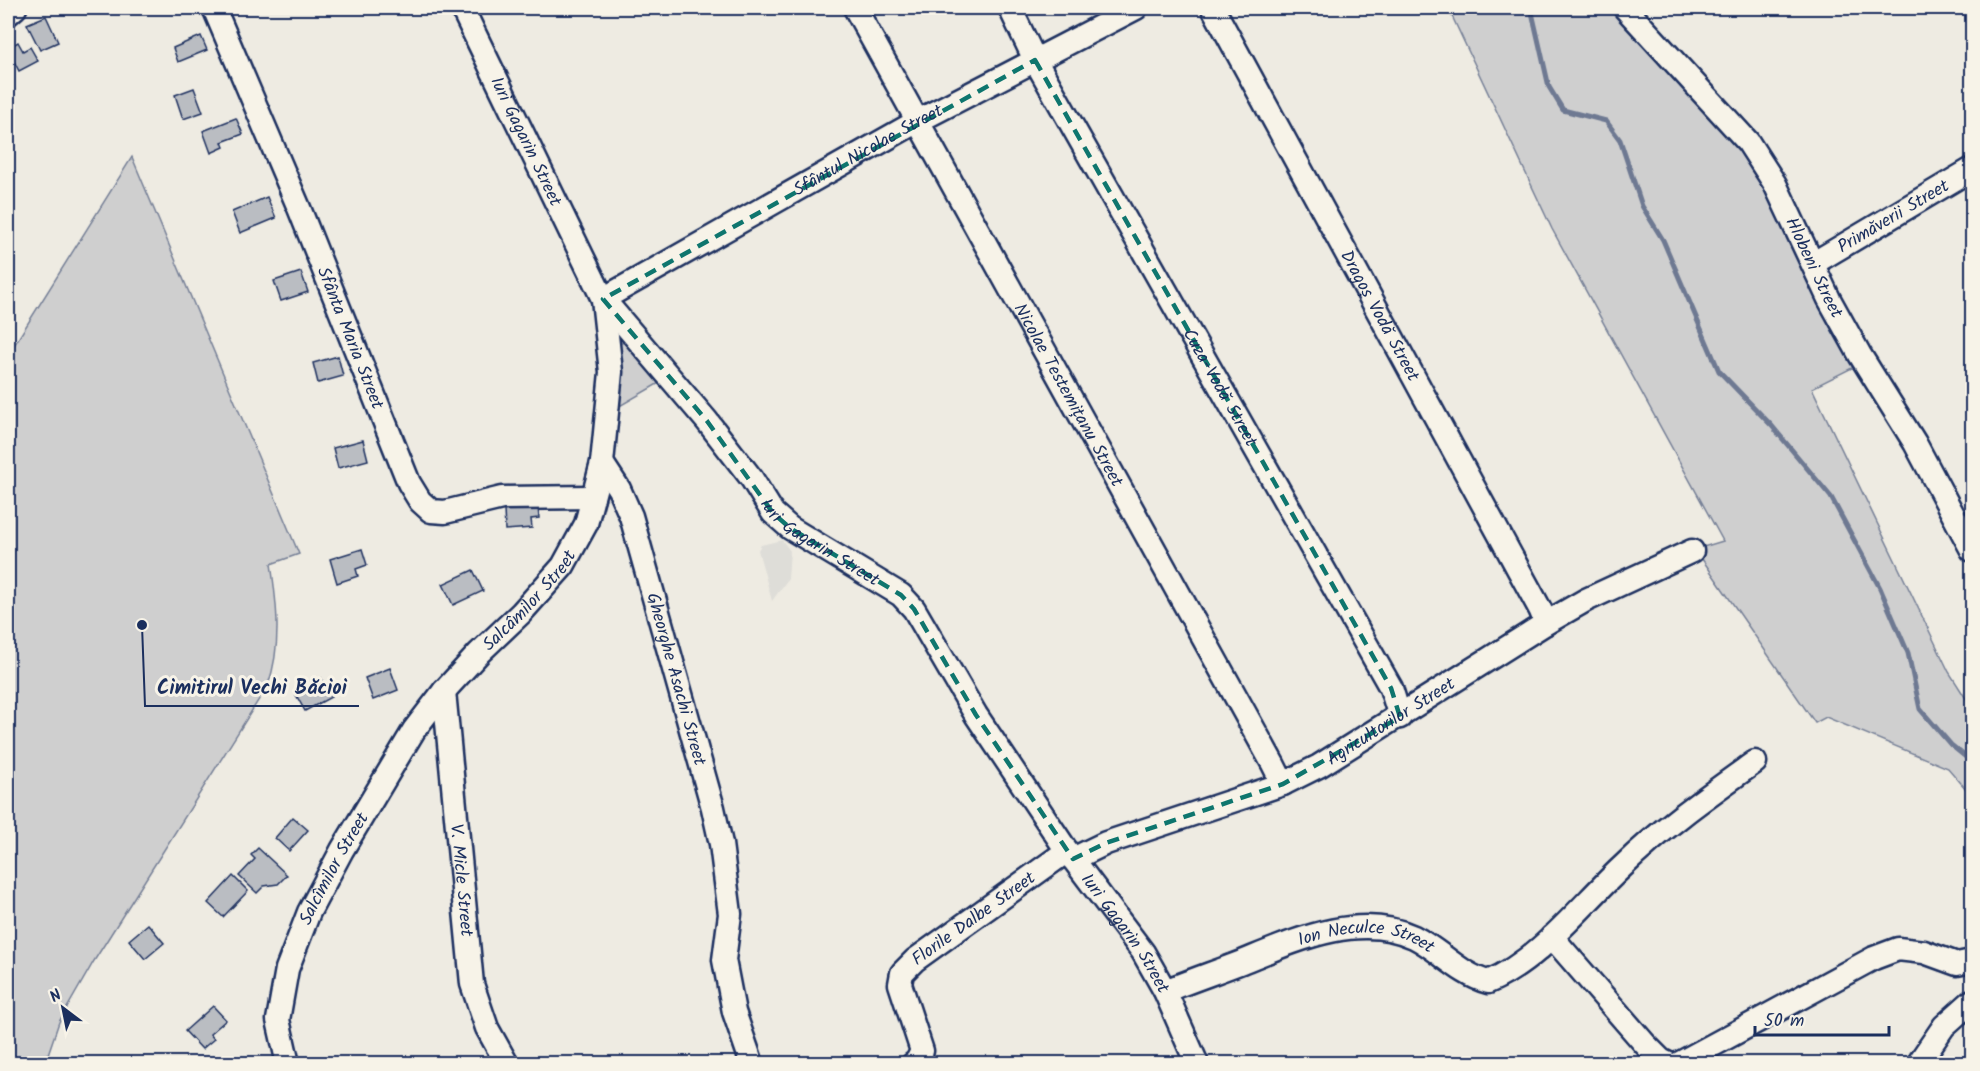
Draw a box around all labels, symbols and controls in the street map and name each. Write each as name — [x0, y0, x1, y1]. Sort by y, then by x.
street label: Iuri Gagarin Street — [481, 72, 569, 213]
street label: Sfântul Nicolae Street — [788, 97, 950, 205]
street label: Primăverii Street — [1832, 172, 1956, 262]
street label: Hlobeni Street — [1777, 213, 1850, 325]
street label: Dragoș Vodă Street — [1331, 245, 1427, 388]
street label: Sfânta Maria Street — [308, 263, 391, 415]
street label: Nicolae Testemițanu Street — [1005, 298, 1131, 494]
street label: Cuza-Vodă Street — [1174, 323, 1265, 454]
street label: Iuri Gagarin Street — [751, 493, 886, 595]
street label: Salcâmilor Street — [476, 544, 585, 659]
street label: Gheorghe Asachi Street — [637, 590, 714, 770]
callout: Cimitirul Vechi Băcioi — [145, 668, 359, 706]
street label: Agricultorilor Street — [1321, 670, 1462, 774]
text: Cimitirul Vechi Băcioi — [157, 673, 348, 705]
street label: Salcîmilor Street — [292, 806, 378, 929]
street label: V. Micle Street — [441, 823, 480, 939]
street label: Florile Dalbe Street — [906, 864, 1043, 974]
street label: Iuri Gagarin Street — [1073, 868, 1177, 1000]
street label: Ion Neculce Street — [1294, 914, 1441, 962]
north arrow — [33, 978, 93, 1038]
text: N — [45, 983, 67, 1010]
scale bar — [1755, 999, 1888, 1037]
text: 50 m — [1764, 1007, 1804, 1036]

